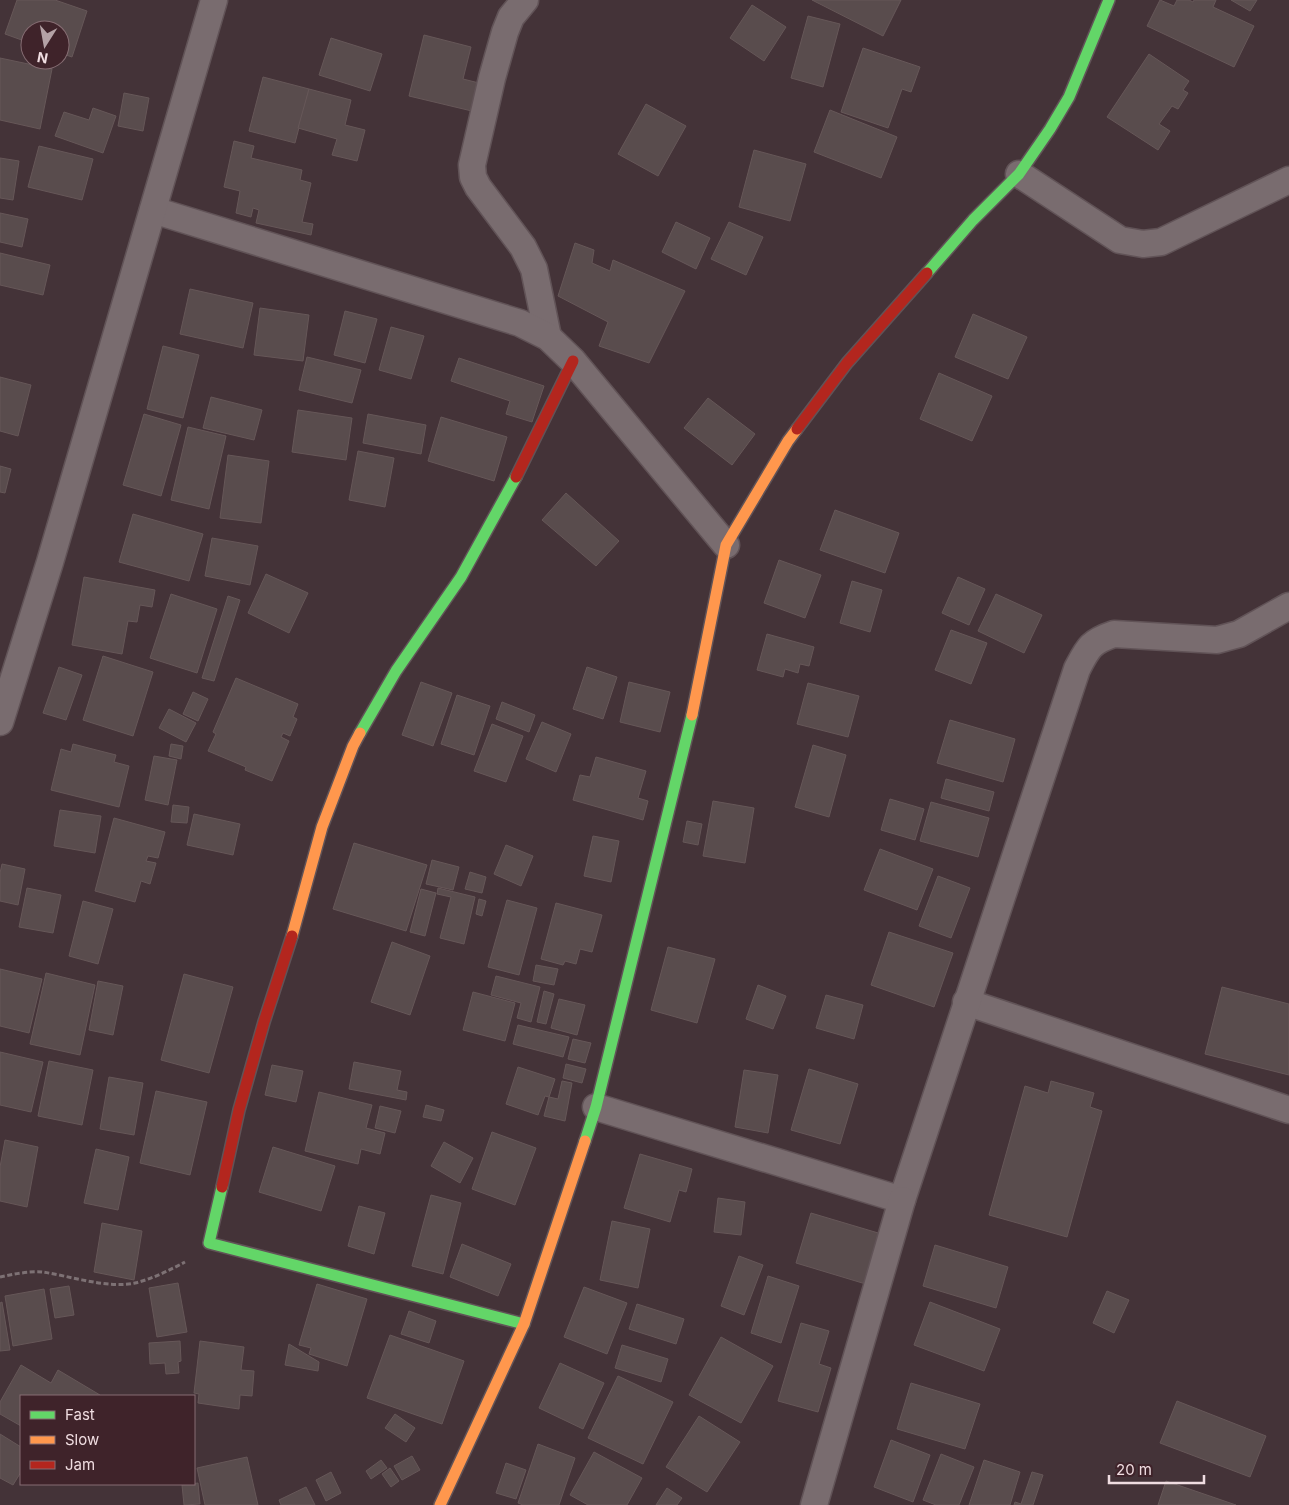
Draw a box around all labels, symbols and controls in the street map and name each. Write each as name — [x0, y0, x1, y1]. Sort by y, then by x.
north arrow — [20, 20, 70, 70]
text: N — [36, 49, 49, 68]
legend — [20, 1395, 195, 1485]
text: Fast — [65, 1405, 95, 1424]
text: Slow — [65, 1430, 99, 1449]
scale bar — [1109, 1452, 1204, 1484]
text: Jam — [65, 1455, 95, 1474]
text: 20 m — [1116, 1460, 1152, 1479]

